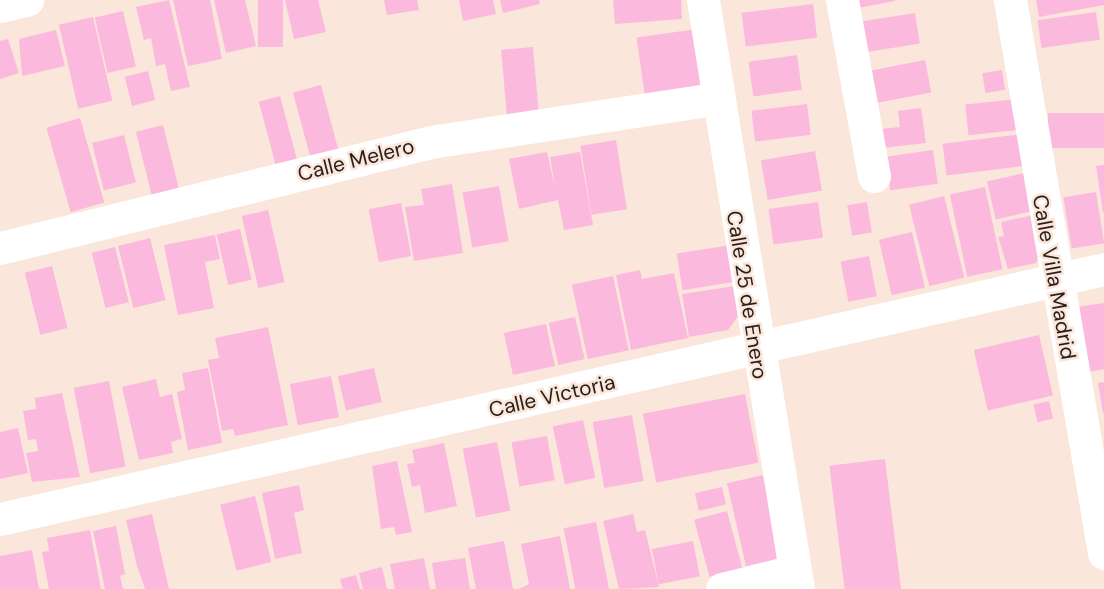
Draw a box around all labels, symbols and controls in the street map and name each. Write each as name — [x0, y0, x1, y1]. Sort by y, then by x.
street label: Calle Melero — [295, 133, 417, 187]
street label: Calle Villa Madrid — [1027, 193, 1081, 361]
street label: Calle 25 de Enero — [721, 209, 773, 381]
street label: Calle Victoria — [486, 369, 618, 423]

